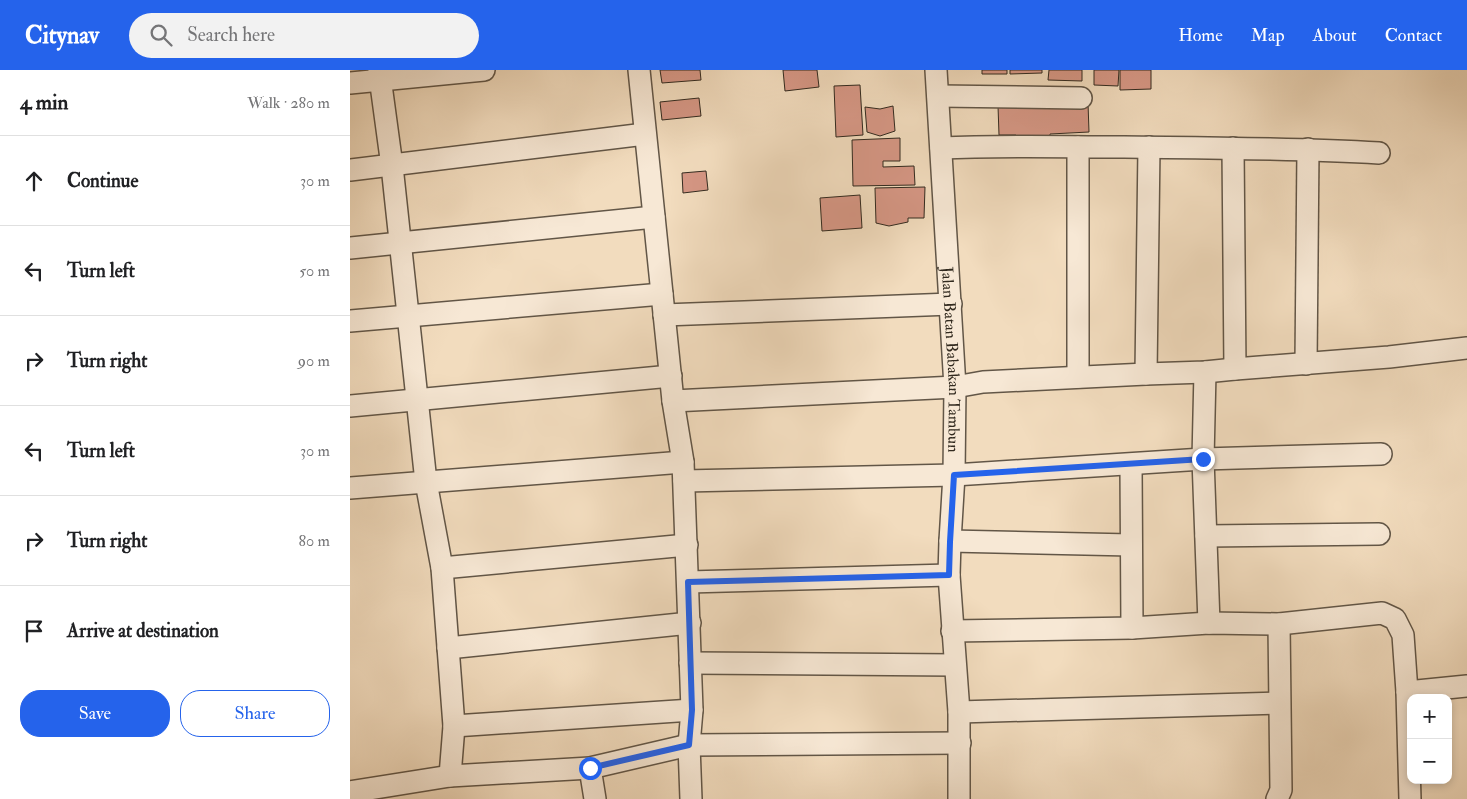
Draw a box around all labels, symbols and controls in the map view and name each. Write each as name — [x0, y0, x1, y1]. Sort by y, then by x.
search box — [129, 13, 479, 58]
text: Citynav — [25, 20, 99, 51]
icon: search — [147, 21, 175, 49]
text: Search here — [187, 23, 275, 47]
text: Home — [1178, 24, 1223, 47]
text: Map — [1251, 24, 1285, 47]
text: About — [1313, 24, 1357, 47]
text: Contact — [1385, 24, 1442, 47]
text: 4 min — [20, 89, 68, 116]
text: Walk · 280 m — [247, 93, 330, 113]
icon: ahead — [20, 167, 48, 195]
text: Continue — [67, 169, 138, 193]
text: 30 m — [300, 171, 330, 191]
icon: left — [20, 257, 48, 285]
text: Turn left — [67, 259, 135, 283]
text: 50 m — [299, 261, 330, 281]
street label: Jalan Batan Babakan Tambun — [936, 265, 964, 453]
icon: right — [20, 347, 48, 375]
text: Turn right — [67, 349, 147, 373]
text: 90 m — [298, 351, 330, 371]
icon: left — [20, 437, 48, 465]
text: Turn left — [67, 439, 135, 463]
text: 30 m — [300, 441, 330, 461]
route end — [1192, 448, 1215, 471]
icon: right — [20, 527, 48, 555]
text: Turn right — [67, 529, 147, 553]
text: 80 m — [299, 531, 330, 551]
icon: arrive — [20, 617, 48, 645]
text: Arrive at destination — [67, 619, 219, 643]
button: Save — [20, 690, 170, 737]
button: Share — [180, 690, 330, 737]
map controls — [1407, 694, 1452, 784]
button: + — [1407, 694, 1452, 739]
button: − — [1407, 739, 1452, 784]
route start — [579, 757, 602, 780]

